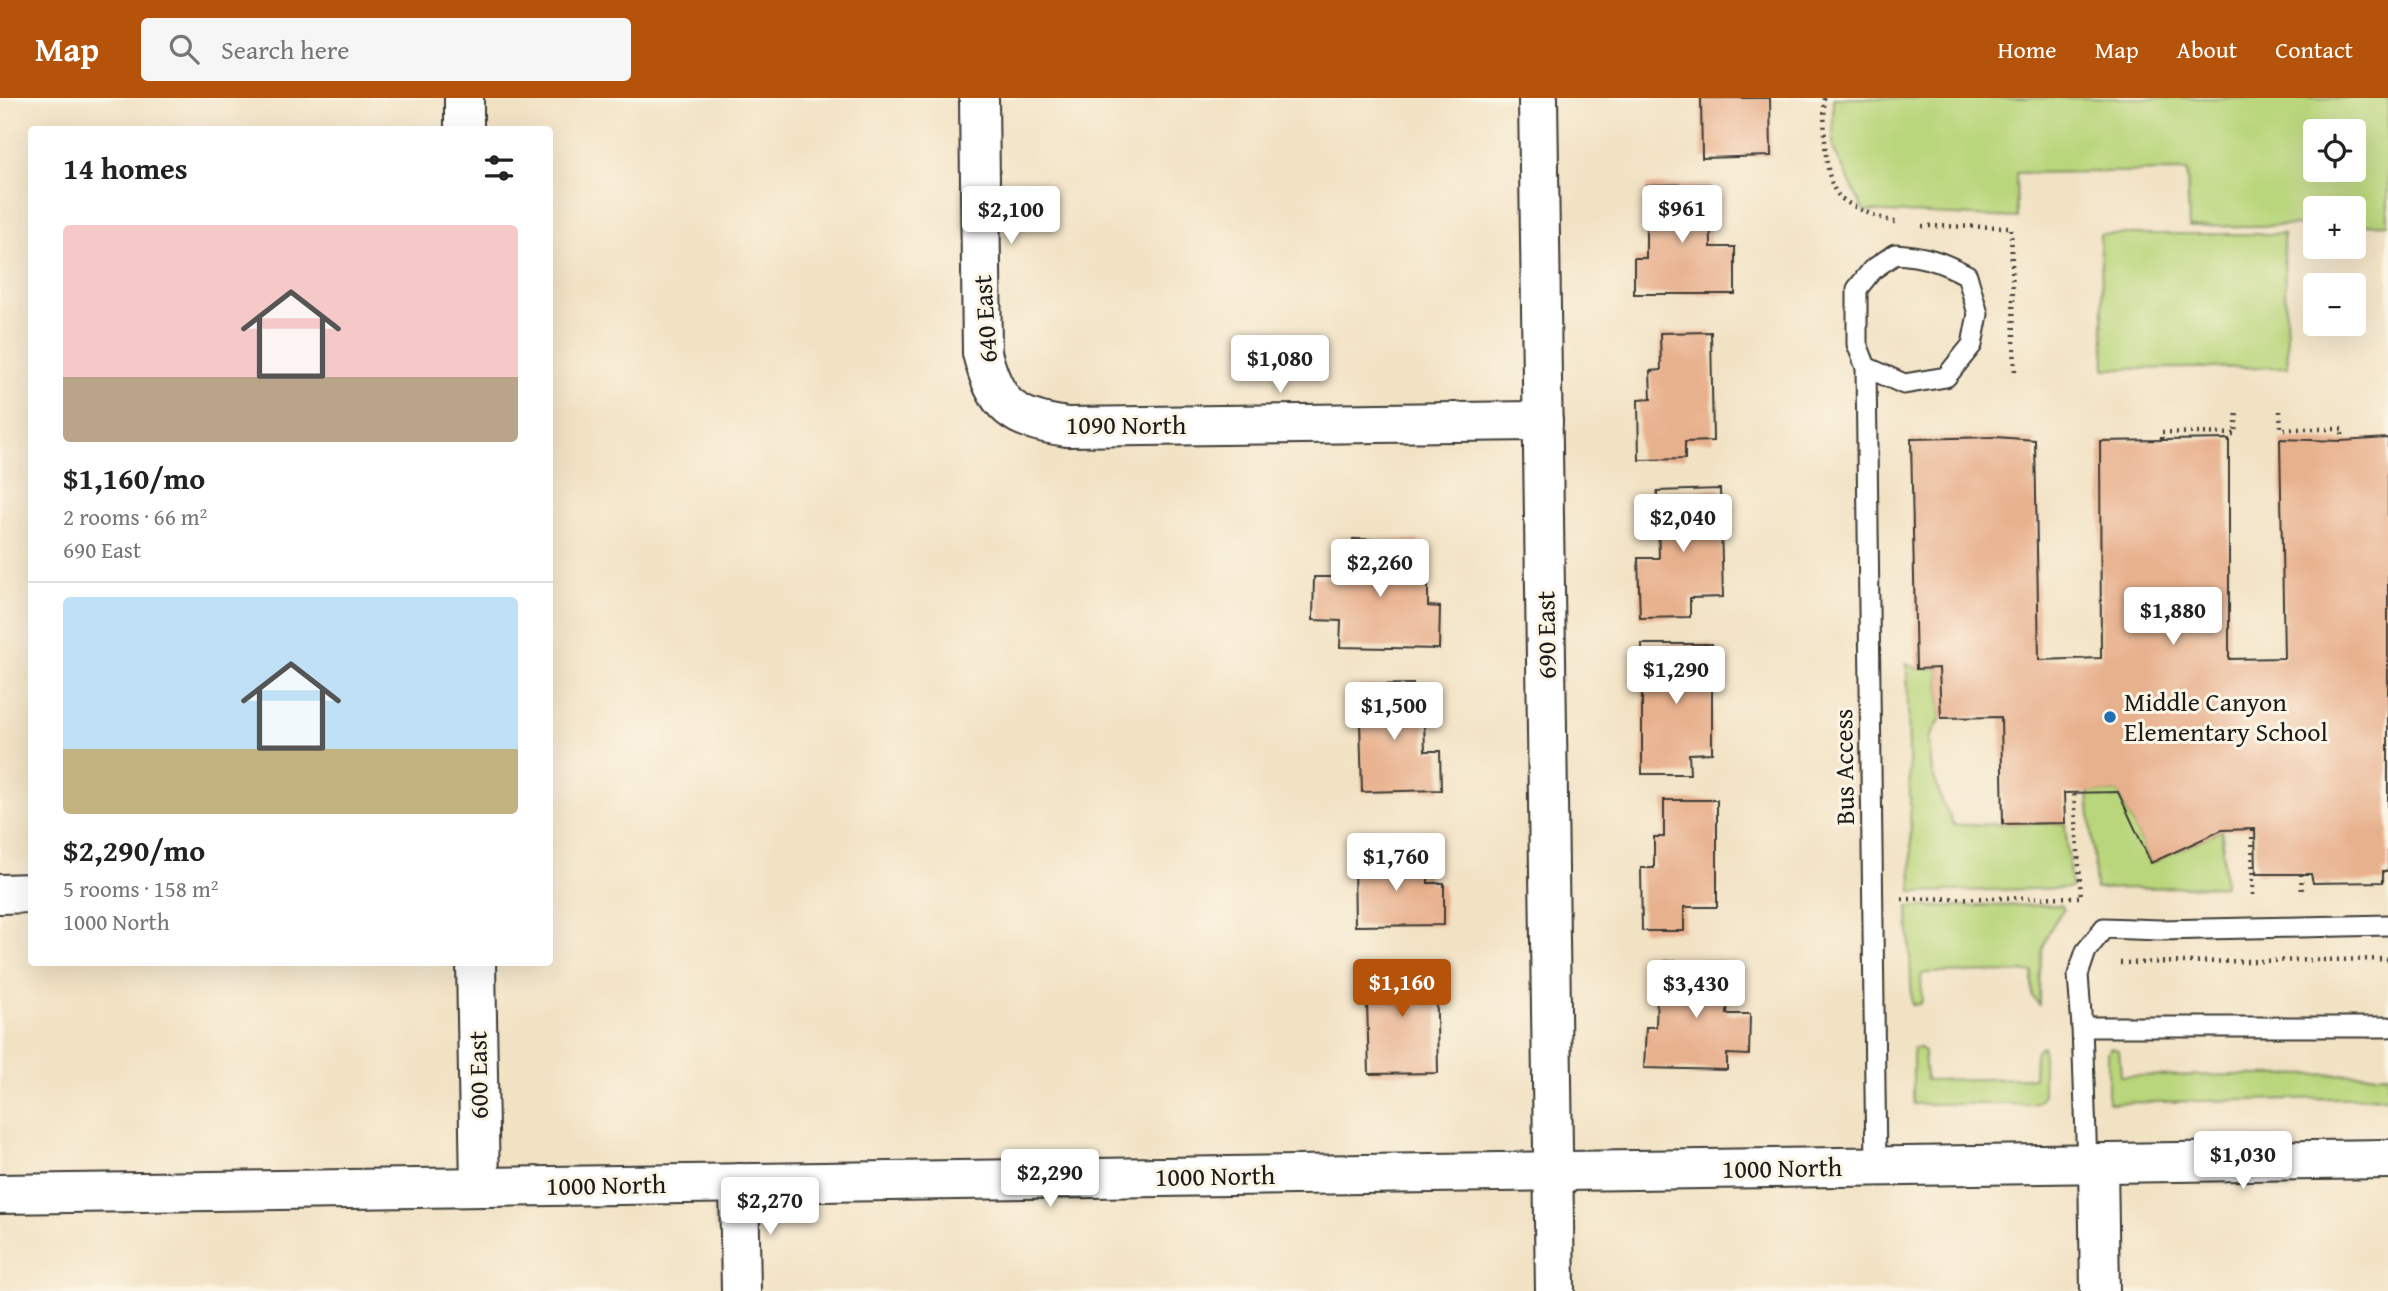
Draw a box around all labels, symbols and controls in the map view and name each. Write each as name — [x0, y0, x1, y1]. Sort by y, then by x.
search box — [141, 18, 631, 81]
text: Map — [35, 25, 99, 73]
icon: search — [165, 30, 203, 68]
text: Search here — [221, 30, 349, 69]
text: Home — [1998, 32, 2057, 67]
text: Map — [2095, 32, 2139, 67]
text: About — [2177, 32, 2237, 67]
text: Contact — [2275, 32, 2353, 67]
map controls — [2303, 119, 2366, 336]
button: locate — [2303, 119, 2366, 182]
text: 14 homes — [63, 146, 188, 190]
icon: filters — [480, 149, 518, 187]
pin: $2,100 — [954, 186, 1068, 246]
pin: $961 — [1641, 186, 1723, 245]
text: $961 — [1658, 191, 1706, 224]
text: $2,100 — [978, 192, 1044, 225]
button: + — [2303, 196, 2366, 259]
icon: home — [228, 271, 354, 397]
button: − — [2303, 273, 2366, 336]
street label: 640 East — [962, 274, 1007, 364]
pin: $1,080 — [1223, 336, 1337, 395]
text: $1,080 — [1247, 341, 1313, 374]
street label: 1090 North — [1066, 405, 1187, 444]
text: $1,160/mo — [63, 456, 205, 500]
pin: $2,040 — [1626, 494, 1740, 554]
text: 2 rooms · 66 m² — [63, 500, 207, 533]
text: $2,040 — [1650, 500, 1716, 533]
text: 690 East — [63, 533, 141, 566]
pin: $2,260 — [1323, 540, 1437, 599]
text: $2,260 — [1347, 545, 1413, 578]
pin: $1,880 — [2116, 588, 2230, 647]
street label: 690 East — [1525, 591, 1566, 679]
text: $1,880 — [2140, 593, 2206, 626]
icon: home — [228, 643, 354, 769]
pin: $1,290 — [1619, 646, 1733, 706]
text: $1,290 — [1643, 652, 1709, 685]
pin: $1,500 — [1337, 682, 1451, 742]
place label: Middle Canyon Elementary School — [2124, 682, 2328, 751]
text: $1,500 — [1361, 688, 1427, 721]
street label: Bus Access — [1823, 708, 1864, 826]
marker: Middle Canyon Elementary School — [2102, 709, 2118, 725]
text: $2,290/mo — [63, 828, 205, 872]
pin: $1,760 — [1339, 834, 1453, 893]
text: $1,760 — [1363, 839, 1429, 872]
text: 5 rooms · 158 m² — [63, 872, 218, 905]
text: 1000 North — [63, 905, 170, 938]
pin: $1,160 — [1345, 960, 1459, 1019]
pin: $3,430 — [1639, 960, 1753, 1020]
text: $1,160 — [1369, 965, 1435, 998]
text: $3,430 — [1663, 966, 1729, 999]
street label: 600 East — [457, 1031, 498, 1119]
pin: $1,030 — [2186, 1132, 2300, 1191]
text: $1,030 — [2210, 1137, 2276, 1170]
street label: 1000 North — [1721, 1147, 1843, 1188]
pin: $2,290 — [993, 1150, 1107, 1209]
text: $2,290 — [1017, 1155, 1083, 1188]
street label: 1000 North — [1154, 1155, 1276, 1196]
street label: 1000 North — [545, 1164, 667, 1205]
pin: $2,270 — [713, 1178, 827, 1237]
text: $2,270 — [737, 1183, 803, 1216]

